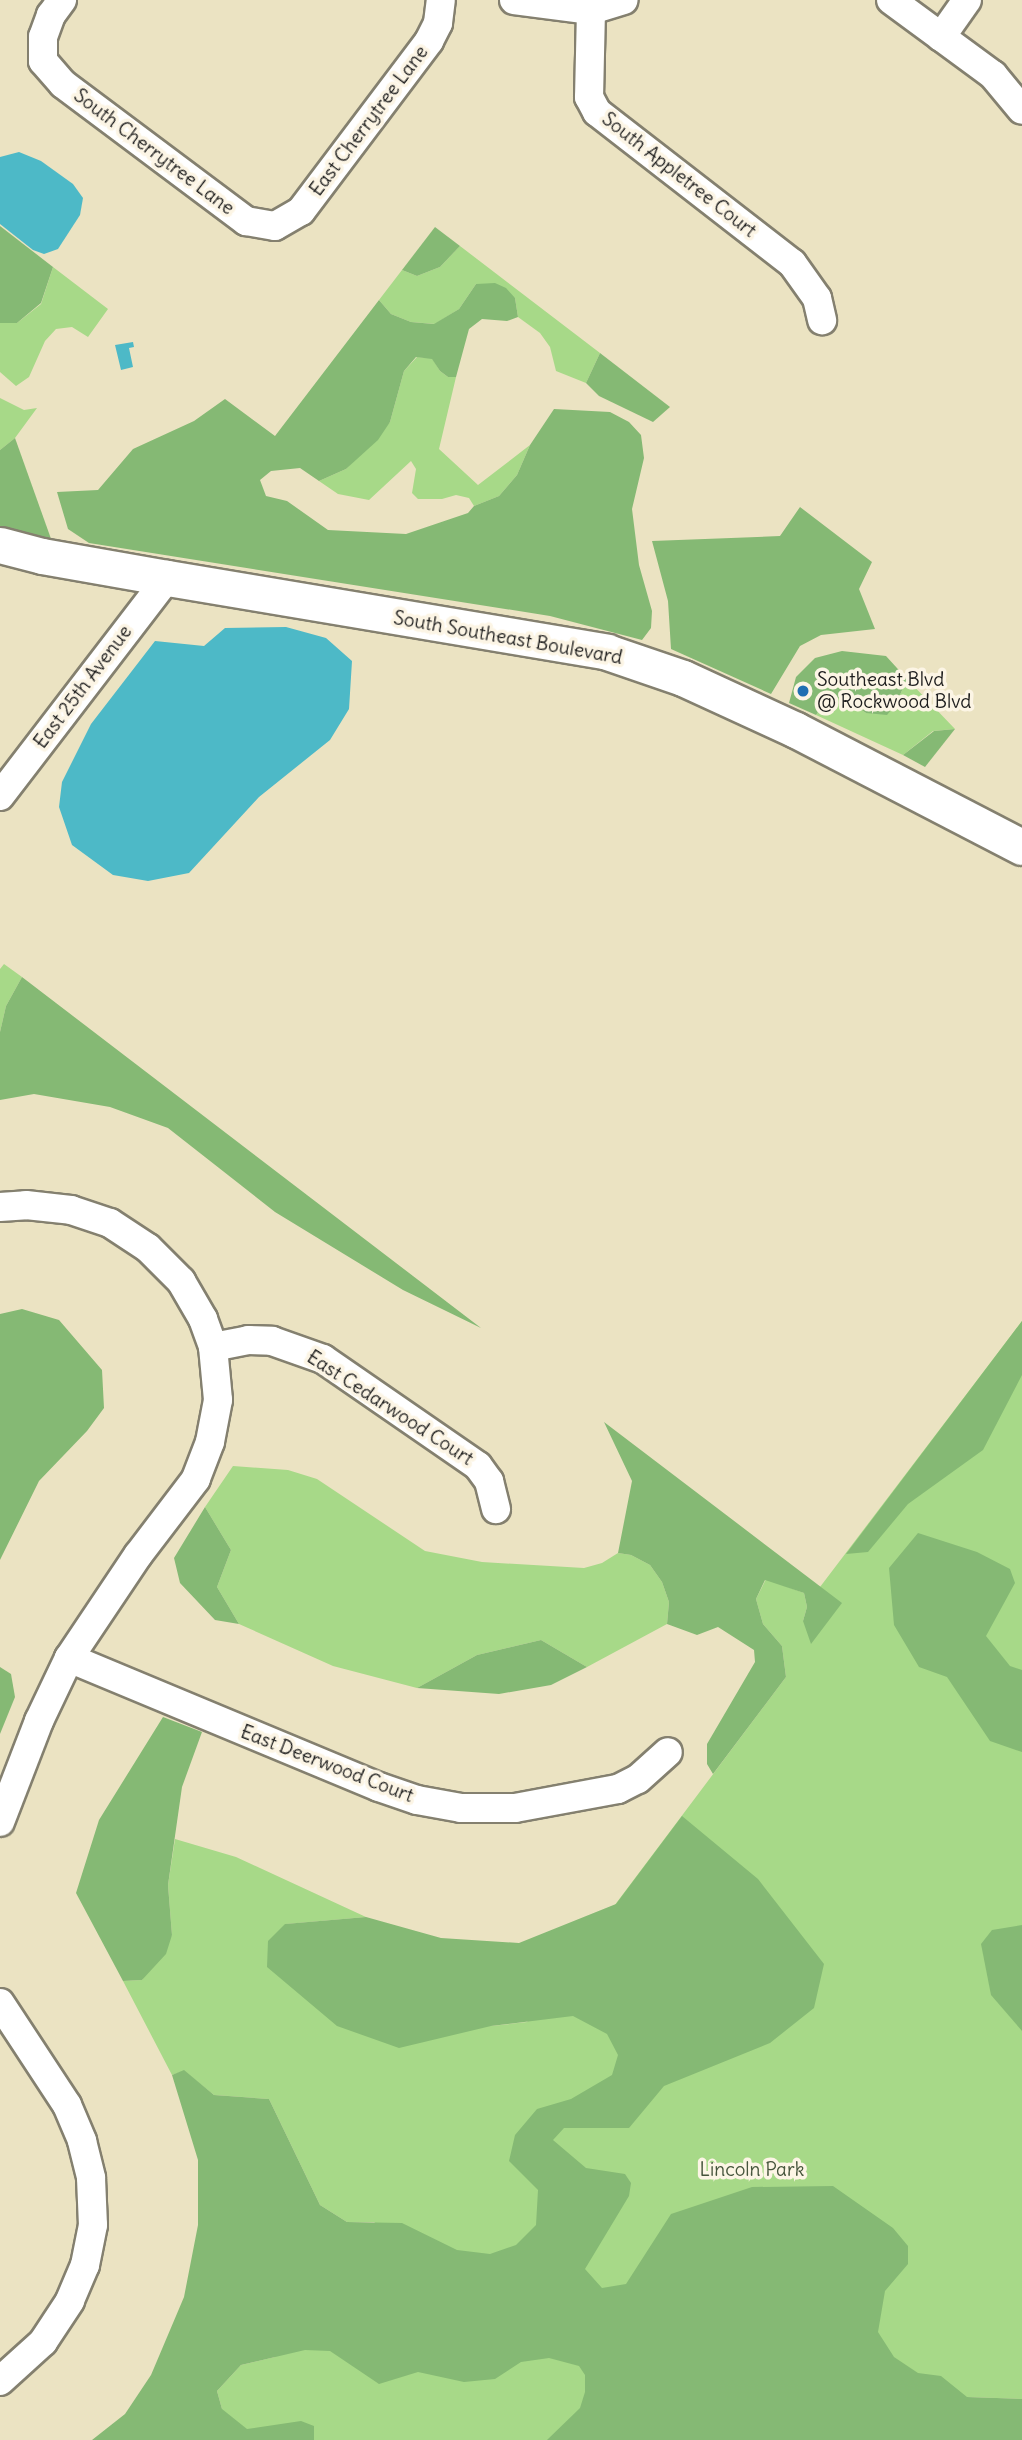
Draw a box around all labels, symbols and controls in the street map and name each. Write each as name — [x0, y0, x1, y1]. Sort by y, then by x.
street label: East Cherrytree Lane — [305, 41, 433, 201]
street label: South Cherrytree Lane — [69, 84, 239, 220]
street label: South Appletree Court — [597, 108, 761, 242]
street label: South Southeast Boulevard — [392, 607, 624, 669]
street label: East 25th Avenue — [29, 621, 137, 753]
place label: Southeast Blvd @ Rockwood Blvd — [817, 669, 972, 713]
marker: Southeast Blvd @ Rockwood Blvd — [795, 683, 811, 699]
street label: East Cedarwood Court — [303, 1346, 477, 1470]
street label: East Deerwood Court — [237, 1721, 417, 1807]
park label: Lincoln Park — [700, 2159, 804, 2181]

